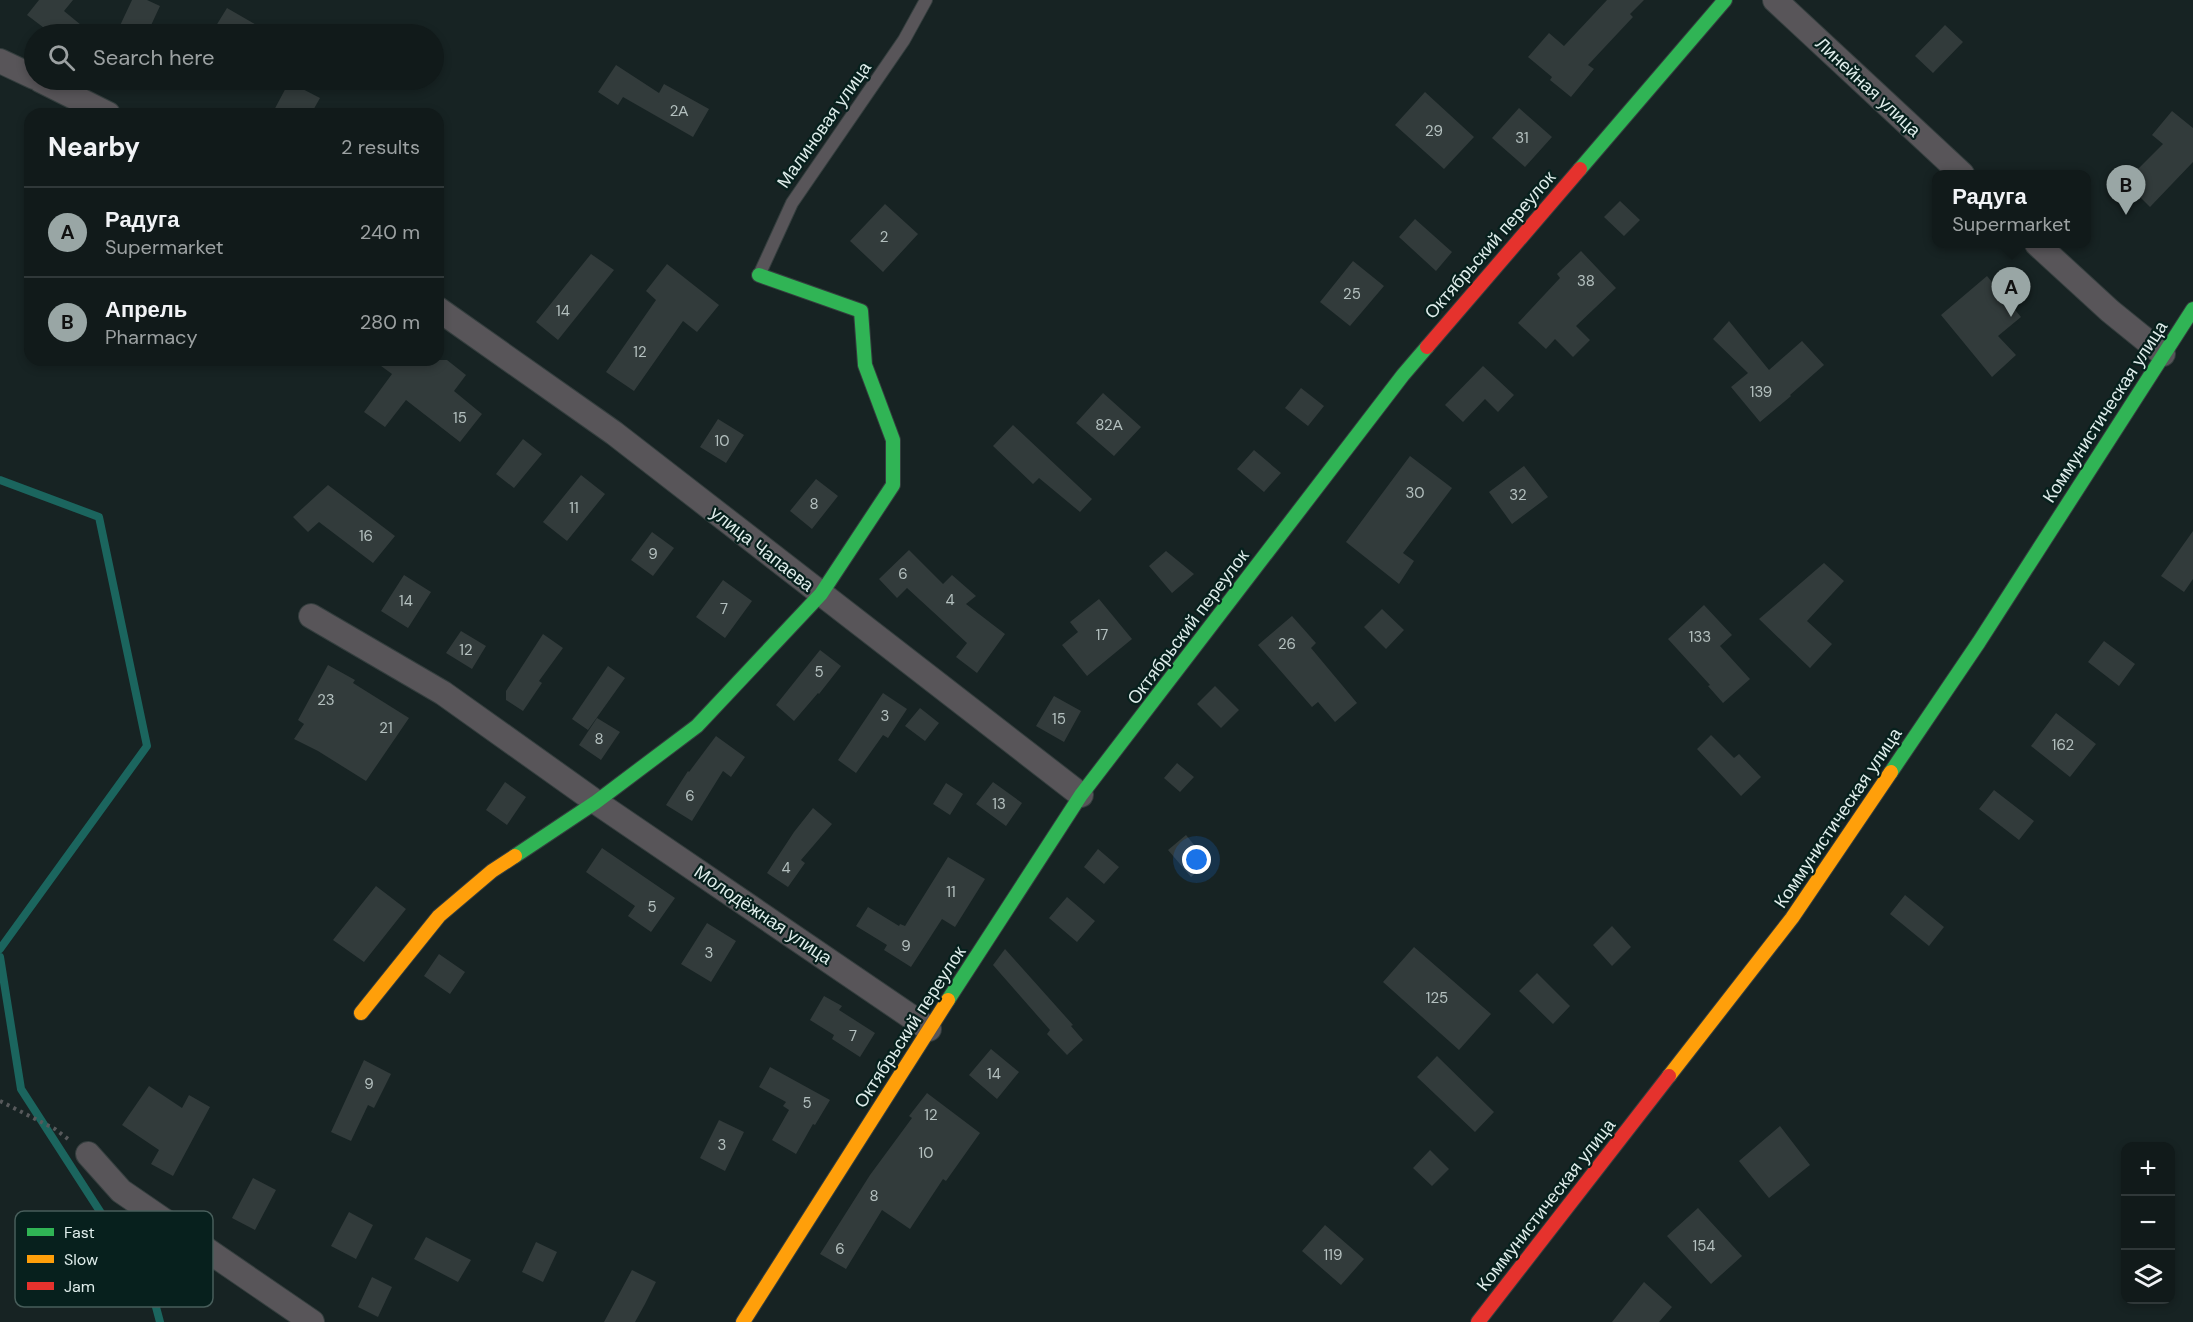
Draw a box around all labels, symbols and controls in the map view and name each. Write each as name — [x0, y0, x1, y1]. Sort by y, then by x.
search box — [24, 24, 444, 90]
street label: Линейная улица — [1810, 32, 1927, 143]
icon: search — [45, 41, 78, 74]
text: Search here — [93, 43, 214, 72]
street label: Малиновая улица — [771, 56, 877, 193]
house number: 2А — [670, 101, 688, 121]
house number: 29 — [1425, 121, 1443, 141]
house number: 31 — [1515, 128, 1529, 148]
text: Nearby — [48, 130, 140, 164]
text: 2 results — [341, 134, 420, 160]
street label: Октябрьский переулок — [1419, 166, 1561, 324]
pin: B — [2106, 166, 2146, 215]
popup — [1932, 170, 2091, 248]
text: Радуга — [1952, 182, 2027, 211]
text: Радуга — [105, 205, 180, 234]
text: Supermarket — [1952, 211, 2071, 237]
text: A — [60, 219, 75, 245]
text: 240 m — [360, 219, 420, 245]
house number: 2 — [880, 227, 888, 247]
text: Supermarket — [105, 234, 224, 260]
pin: A — [1992, 268, 2030, 317]
house number: 38 — [1577, 271, 1595, 291]
house number: 25 — [1343, 284, 1361, 304]
text: Апрель — [105, 295, 187, 324]
house number: 14 — [556, 301, 570, 321]
text: B — [61, 309, 74, 335]
text: 280 m — [360, 309, 420, 335]
street label: Коммунистическая улица — [2037, 316, 2173, 508]
text: Pharmacy — [105, 324, 198, 350]
house number: 12 — [633, 342, 647, 362]
house number: 139 — [1750, 382, 1772, 402]
house number: 15 — [453, 408, 467, 428]
house number: 82А — [1095, 415, 1123, 435]
house number: 10 — [715, 431, 729, 451]
house number: 30 — [1405, 483, 1425, 503]
house number: 32 — [1509, 485, 1527, 505]
house number: 8 — [809, 494, 819, 514]
house number: 11 — [569, 498, 579, 518]
street label: улица Чапаева — [705, 501, 820, 598]
house number: 16 — [359, 526, 373, 546]
house number: 9 — [648, 544, 658, 564]
street label: Октябрьский переулок — [1122, 544, 1254, 709]
house number: 6 — [898, 564, 908, 584]
house number: 4 — [945, 590, 955, 610]
house number: 14 — [399, 591, 413, 611]
house number: 7 — [720, 599, 728, 619]
house number: 17 — [1096, 625, 1108, 645]
house number: 133 — [1689, 627, 1711, 647]
house number: 26 — [1278, 634, 1296, 654]
house number: 12 — [459, 640, 473, 660]
house number: 5 — [814, 662, 824, 682]
house number: 23 — [317, 690, 335, 710]
house number: 3 — [881, 706, 889, 726]
house number: 15 — [1052, 709, 1066, 729]
house number: 21 — [379, 718, 393, 738]
street label: Коммунистическая улица — [1769, 722, 1908, 913]
house number: 8 — [594, 729, 604, 749]
house number: 162 — [2052, 735, 2074, 755]
house number: 6 — [685, 786, 695, 806]
house number: 13 — [992, 794, 1006, 814]
your location — [1182, 845, 1211, 874]
house number: 4 — [781, 858, 791, 878]
street label: Молодёжная улица — [689, 860, 838, 971]
house number: 11 — [946, 882, 956, 902]
house number: 5 — [647, 897, 657, 917]
house number: 9 — [901, 936, 911, 956]
street label: Октябрьский переулок — [849, 941, 971, 1113]
house number: 3 — [705, 943, 713, 963]
house number: 125 — [1426, 988, 1448, 1008]
house number: 7 — [849, 1026, 857, 1046]
house number: 14 — [987, 1064, 1001, 1084]
house number: 9 — [364, 1074, 374, 1094]
house number: 5 — [802, 1093, 812, 1113]
house number: 12 — [924, 1105, 938, 1125]
street label: Коммунистическая улица — [1471, 1113, 1621, 1296]
house number: 3 — [718, 1135, 726, 1155]
map controls — [2121, 1142, 2175, 1304]
button: + — [2121, 1142, 2175, 1196]
house number: 10 — [919, 1143, 933, 1163]
house number: 8 — [869, 1186, 879, 1206]
button: − — [2121, 1196, 2175, 1250]
legend — [15, 1211, 213, 1307]
text: Fast — [64, 1222, 95, 1243]
house number: 154 — [1693, 1236, 1715, 1256]
house number: 6 — [835, 1239, 845, 1259]
house number: 119 — [1324, 1245, 1342, 1265]
text: Slow — [64, 1249, 98, 1270]
button: layers — [2121, 1250, 2175, 1304]
text: Jam — [64, 1276, 95, 1297]

